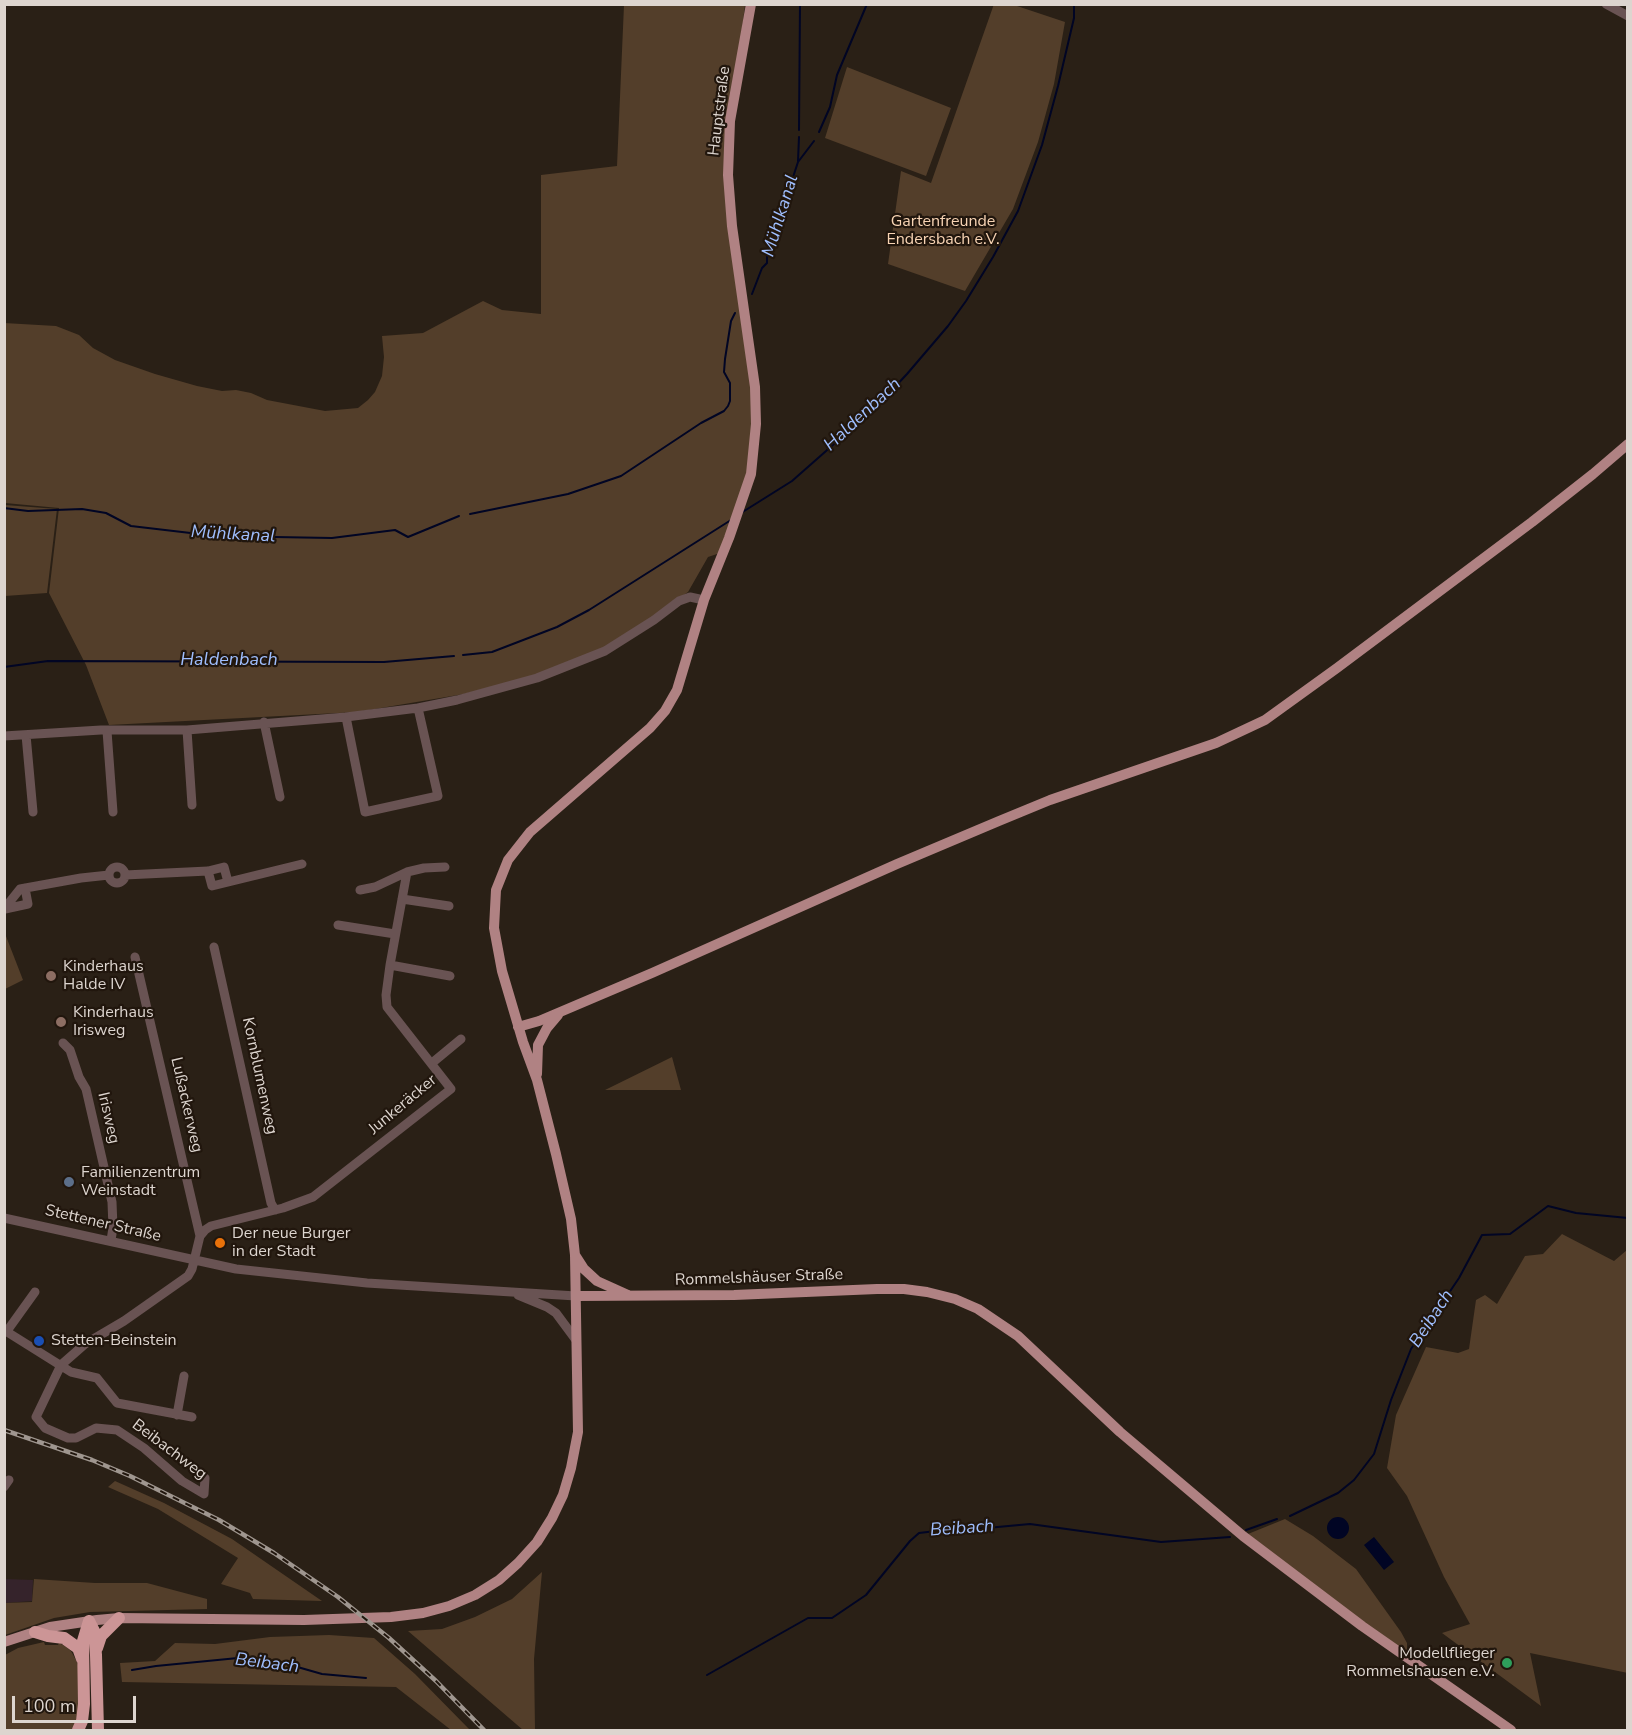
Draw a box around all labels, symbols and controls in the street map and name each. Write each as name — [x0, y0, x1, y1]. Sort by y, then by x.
street label: Hauptstraße — [705, 65, 735, 157]
water label: Mühlkanal — [758, 172, 804, 260]
park label: Gartenfreunde Endersbach e.V. — [886, 212, 1000, 250]
water label: Haldenbach — [820, 374, 906, 456]
water label: Mühlkanal — [190, 522, 276, 548]
water label: Haldenbach — [180, 650, 278, 672]
place label: Kinderhaus Halde IV — [63, 957, 144, 995]
marker: Kinderhaus Halde IV — [44, 969, 58, 983]
place label: Kinderhaus Irisweg — [73, 1003, 154, 1041]
marker: Kinderhaus Irisweg — [54, 1015, 68, 1029]
street label: Kornblumenweg — [237, 1016, 281, 1136]
street label: Lußackerweg — [166, 1056, 206, 1154]
street label: Junkeräcker — [365, 1071, 441, 1139]
street label: Irisweg — [93, 1090, 123, 1146]
place label: Familienzentrum Weinstadt — [81, 1163, 200, 1201]
marker: Familienzentrum Weinstadt — [62, 1175, 76, 1189]
street label: Stettener Straße — [43, 1201, 163, 1247]
place label: Der neue Burger in der Stadt — [232, 1224, 350, 1262]
marker: Der neue Burger in der Stadt — [213, 1236, 227, 1250]
street label: Rommelshäuser Straße — [675, 1265, 843, 1291]
water label: Beibach — [1405, 1286, 1459, 1352]
place label: Stetten-Beinstein — [51, 1331, 177, 1351]
marker: Stetten-Beinstein — [32, 1334, 46, 1348]
street label: Beibachweg — [128, 1416, 210, 1484]
water label: Beibach — [929, 1516, 995, 1542]
place label: Modellflieger Rommelshausen e.V. — [1346, 1644, 1495, 1682]
water label: Beibach — [234, 1649, 300, 1679]
marker: Modellflieger Rommelshausen e.V. — [1500, 1656, 1514, 1670]
scale bar — [15, 1684, 140, 1722]
text: 100 m — [23, 1694, 75, 1718]

